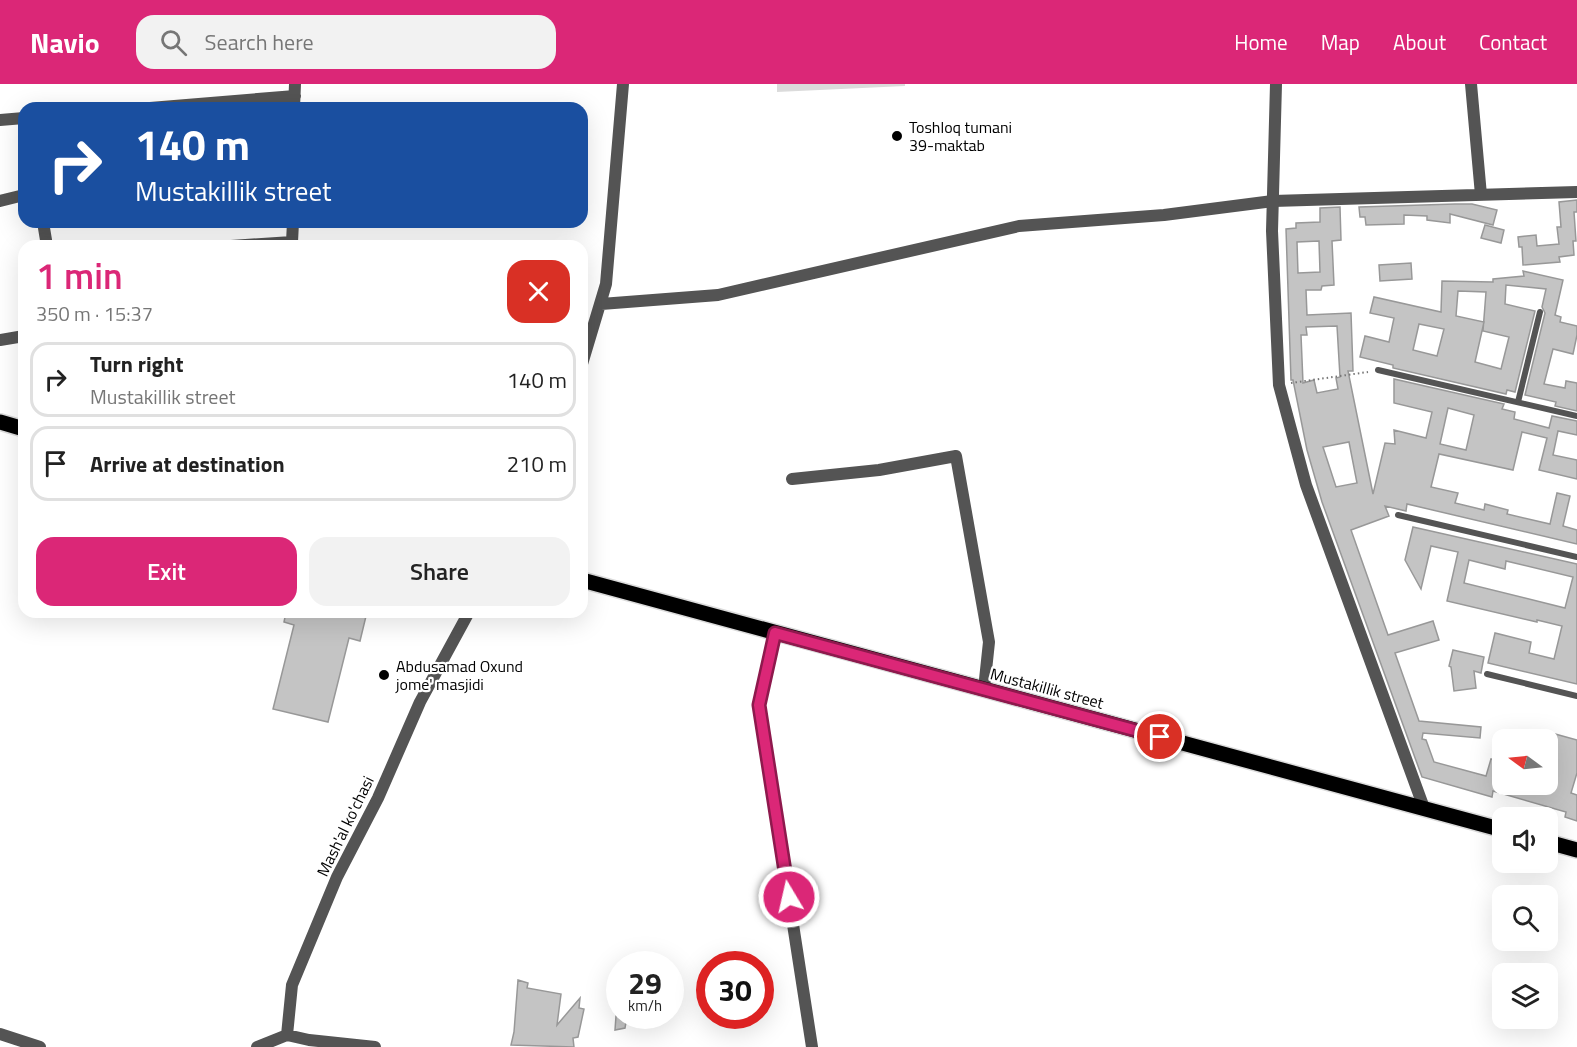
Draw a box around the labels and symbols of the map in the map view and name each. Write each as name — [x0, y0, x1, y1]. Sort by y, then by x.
place label: Toshloq tumani 39-maktab — [909, 115, 1012, 157]
marker: Toshloq tumani 39-maktab — [890, 129, 904, 143]
place label: Abdusamad Oxund jome' masjidi — [395, 654, 523, 696]
street label: Mustakillik street — [988, 661, 1107, 715]
marker: Abdusamad Oxund jome' masjidi — [377, 668, 391, 682]
pin — [1134, 711, 1185, 762]
north arrow — [1492, 729, 1558, 795]
street label: Mash'al ko'chasi — [310, 772, 380, 880]
position arrow — [757, 865, 821, 929]
speed limit sign: 30 — [696, 951, 774, 1029]

